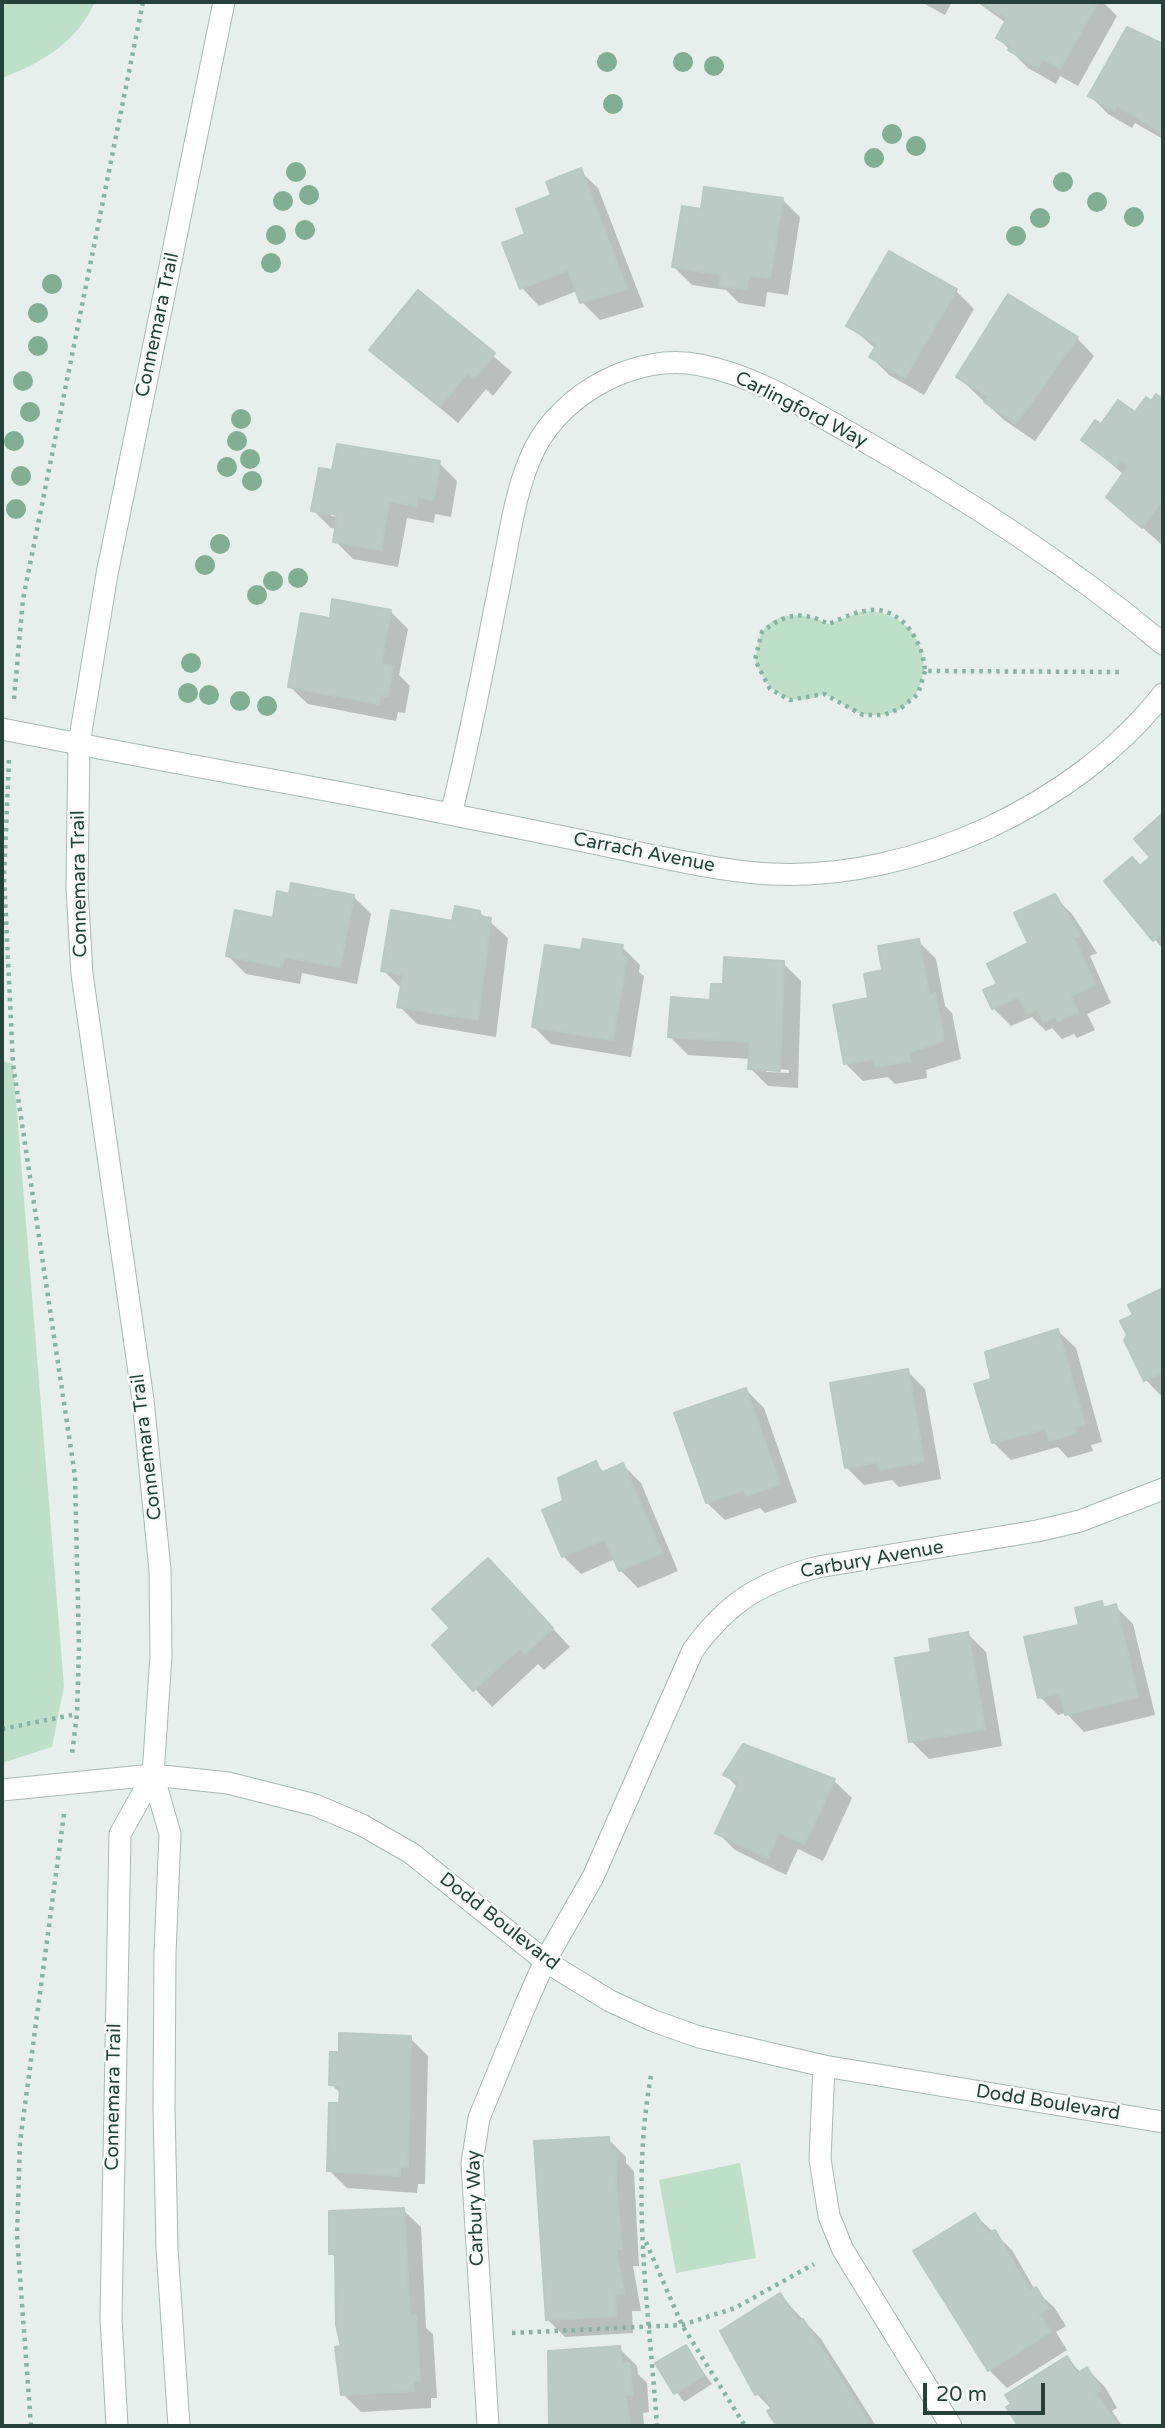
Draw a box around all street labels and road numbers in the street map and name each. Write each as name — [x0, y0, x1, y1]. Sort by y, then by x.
street label: Connemara Trail — [132, 251, 184, 399]
street label: Carlingford Way — [731, 367, 871, 453]
street label: Connemara Trail — [67, 810, 93, 958]
street label: Carrach Avenue — [571, 828, 717, 878]
street label: Connemara Trail — [127, 1373, 167, 1521]
street label: Carbury Avenue — [799, 1536, 945, 1584]
street label: Dodd Boulevard — [435, 1868, 563, 1976]
street label: Connemara Trail — [101, 2023, 127, 2171]
street label: Dodd Boulevard — [974, 2080, 1122, 2126]
street label: Carbury Way — [463, 2149, 489, 2267]

